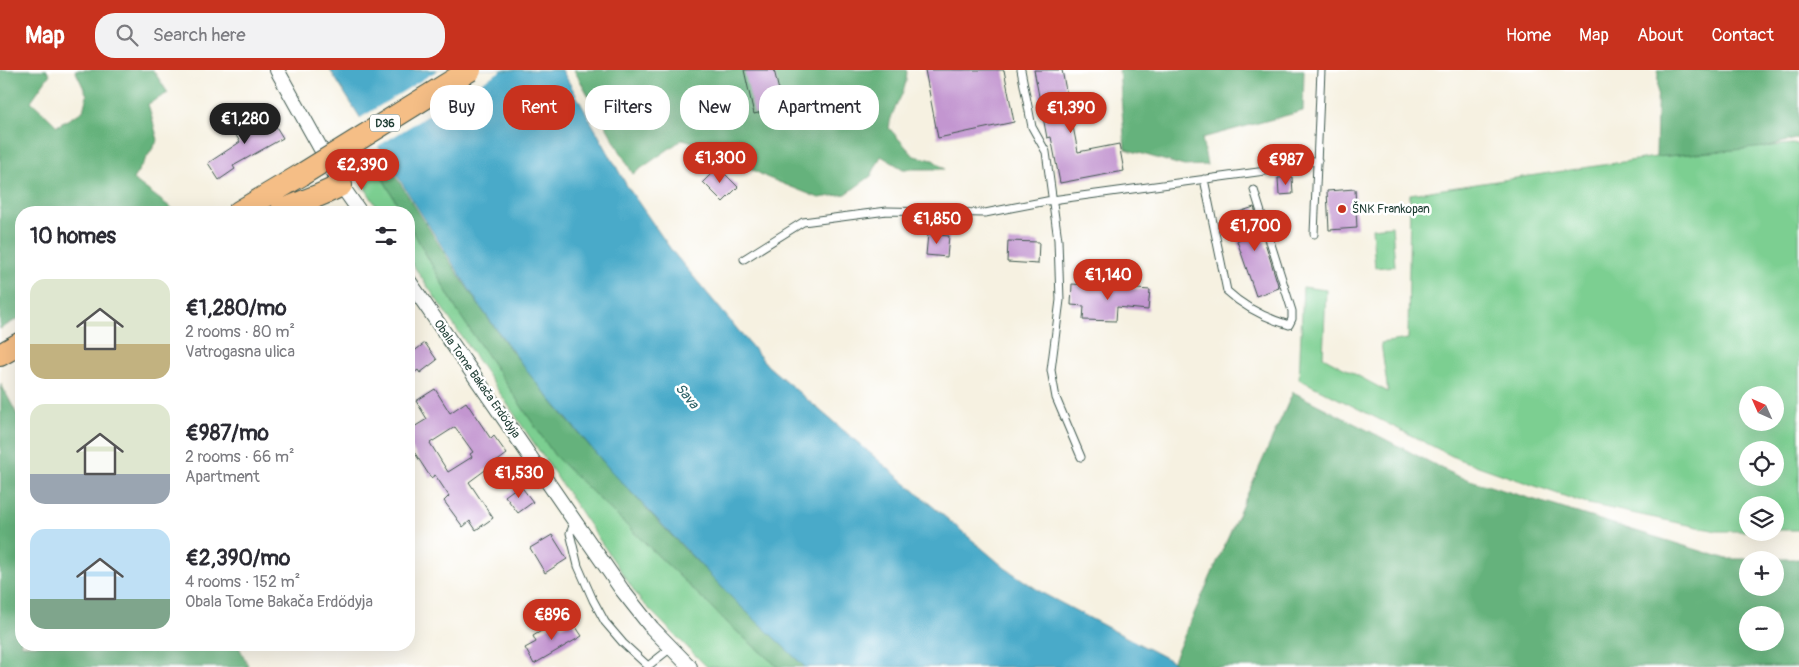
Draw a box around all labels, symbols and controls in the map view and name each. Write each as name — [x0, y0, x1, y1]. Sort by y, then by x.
search box — [95, 13, 445, 58]
text: Map — [25, 21, 65, 50]
icon: search — [113, 21, 141, 49]
text: Search here — [153, 23, 246, 47]
text: Home — [1506, 24, 1551, 47]
text: Map — [1579, 24, 1609, 47]
text: About — [1637, 24, 1683, 47]
text: Contact — [1711, 24, 1774, 47]
chip: Buy — [430, 85, 493, 130]
chip: Rent — [503, 85, 575, 130]
chip: Filters — [585, 85, 670, 130]
chip: New — [680, 85, 749, 130]
chip: Apartment — [759, 85, 879, 130]
pin: €1,390 — [1030, 92, 1112, 134]
text: €1,390 — [1047, 98, 1095, 118]
pin: €1,280 — [204, 102, 286, 145]
text: €1,280 — [221, 109, 269, 129]
road number: D36 — [370, 114, 400, 132]
pin: €1,300 — [679, 142, 761, 184]
pin: €987 — [1256, 144, 1316, 186]
pin: €2,390 — [321, 148, 403, 191]
text: €1,300 — [694, 148, 746, 168]
text: €987 — [1268, 150, 1304, 170]
text: €2,390 — [336, 155, 388, 175]
place label: ŠNK Frankopan — [1352, 201, 1430, 217]
pin: €1,850 — [896, 202, 978, 245]
marker: ŠNK Frankopan — [1336, 203, 1348, 215]
text: €1,850 — [913, 209, 961, 229]
pin: €1,700 — [1214, 210, 1296, 252]
text: €1,700 — [1229, 216, 1281, 236]
icon: filters — [372, 222, 400, 250]
text: 10 homes — [30, 223, 116, 250]
pin: €1,140 — [1067, 258, 1149, 301]
text: €1,140 — [1084, 265, 1132, 285]
text: €1,280/mo — [185, 295, 287, 322]
icon: home — [70, 299, 130, 359]
street label: Obala Tome Bakača Erdödyja — [430, 317, 524, 441]
text: 2 rooms · 80 m² — [185, 322, 295, 342]
text: Vatrogasna ulica — [185, 342, 295, 362]
water label: Sava — [672, 380, 703, 413]
north arrow — [1739, 386, 1784, 431]
map controls — [1739, 386, 1784, 651]
text: €987/mo — [185, 420, 269, 447]
icon: home — [70, 424, 130, 484]
button: locate — [1739, 441, 1784, 486]
text: 2 rooms · 66 m² — [185, 447, 295, 467]
pin: €1,530 — [478, 456, 560, 499]
text: €1,530 — [494, 463, 544, 483]
text: Apartment — [185, 467, 260, 487]
button: layers — [1739, 496, 1784, 541]
text: €2,390/mo — [185, 545, 290, 572]
icon: home — [70, 549, 130, 609]
button: + — [1739, 551, 1784, 596]
text: 4 rooms · 152 m² — [185, 572, 300, 592]
text: Obala Tome Bakača Erdödyja — [185, 592, 373, 612]
pin: €896 — [522, 598, 582, 641]
text: €896 — [534, 605, 570, 625]
button: − — [1739, 606, 1784, 651]

